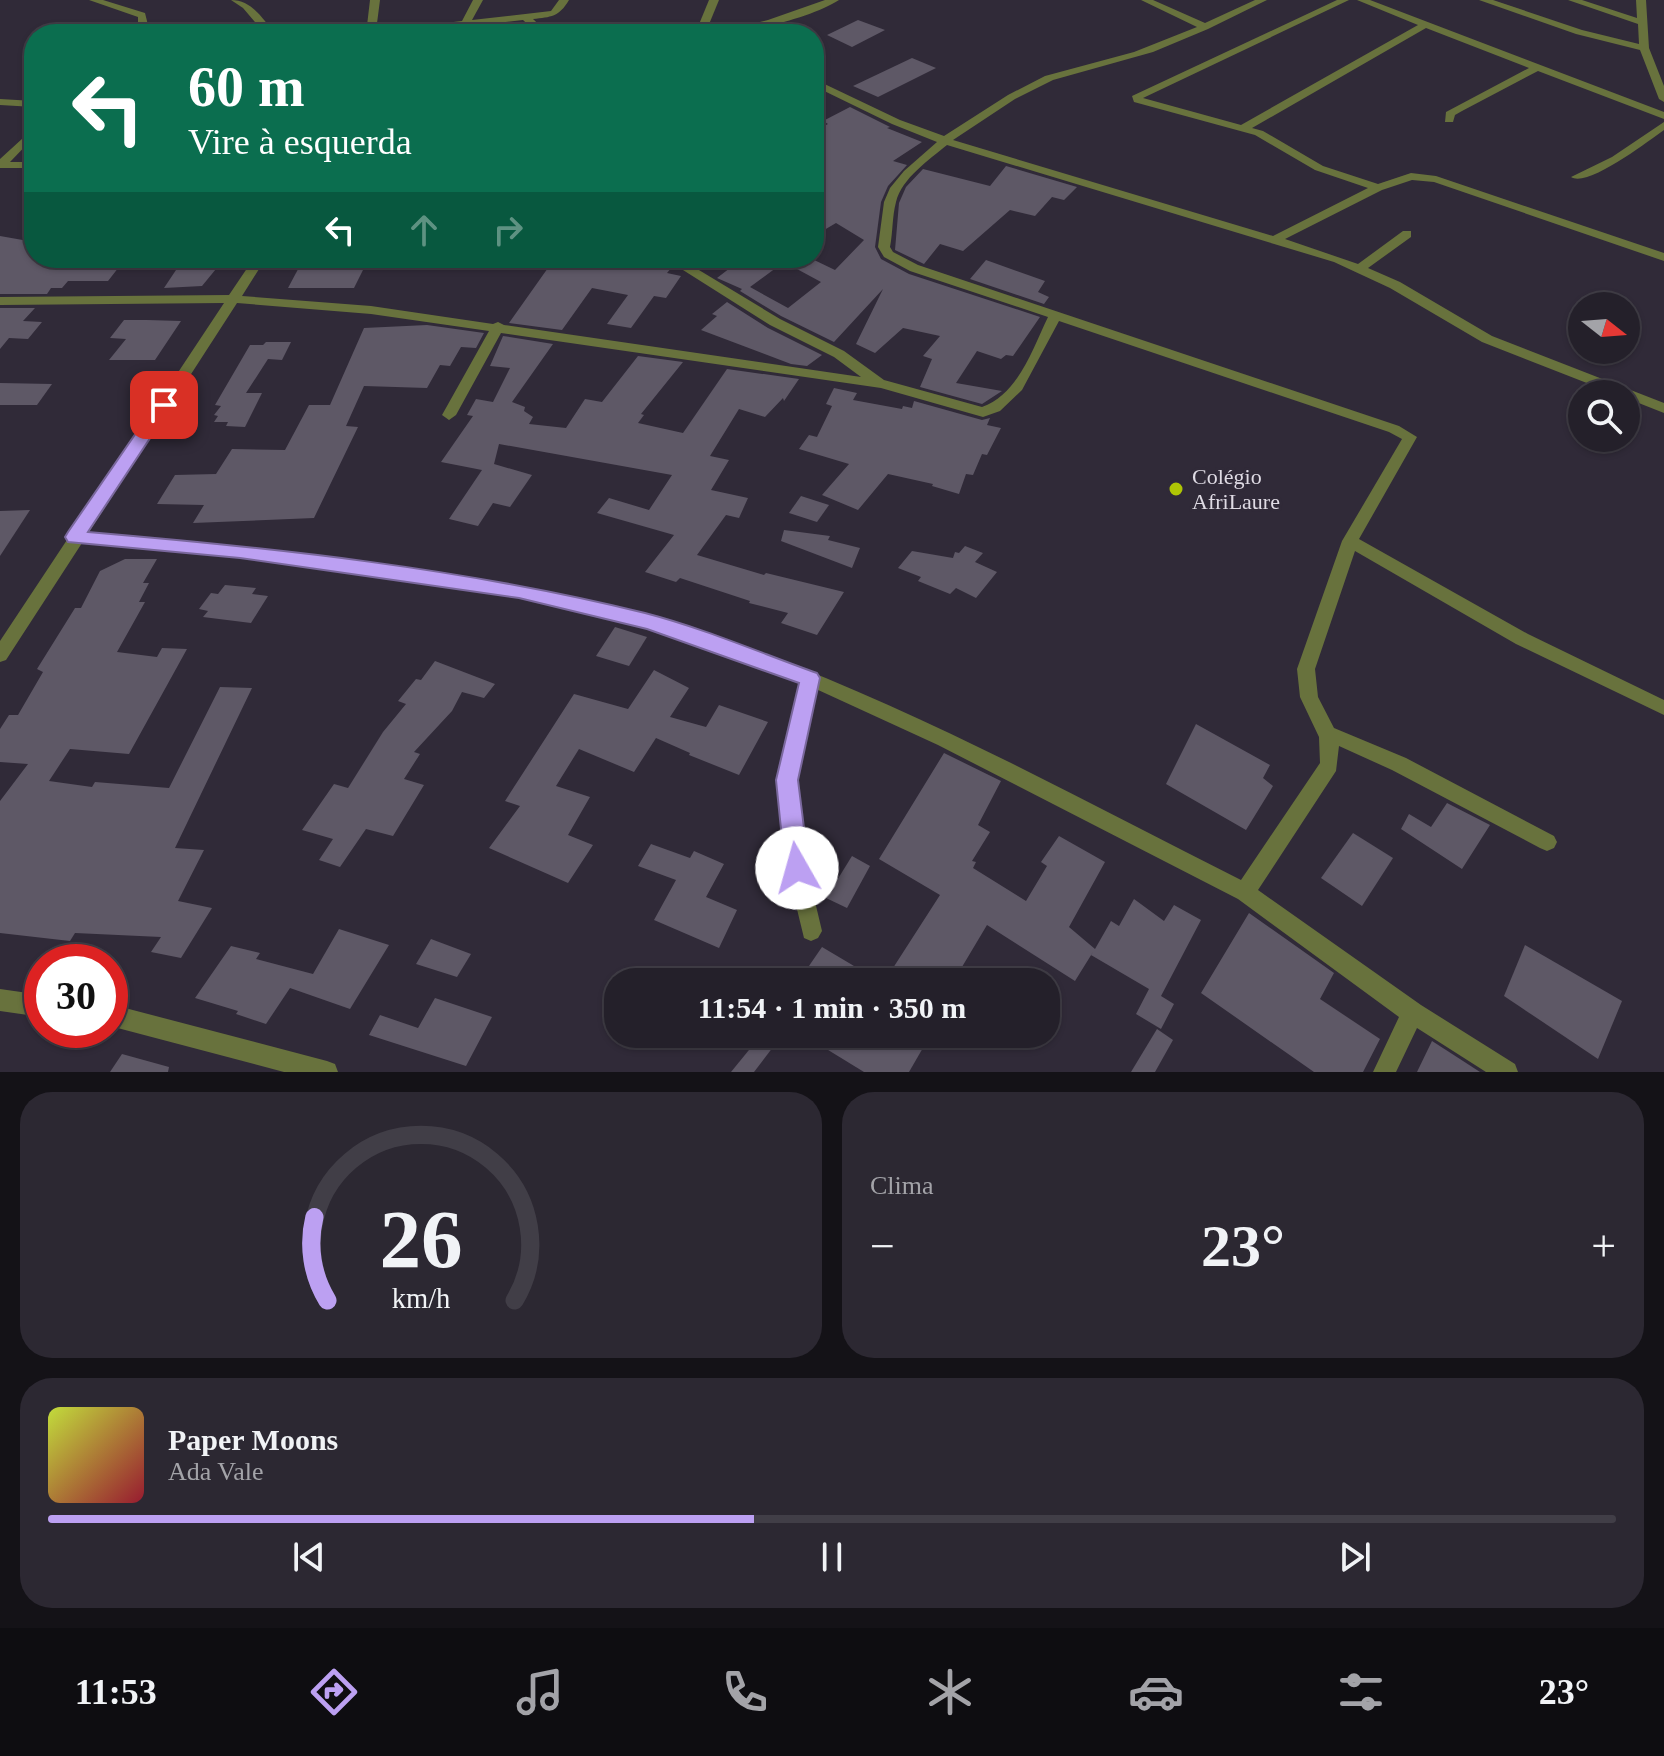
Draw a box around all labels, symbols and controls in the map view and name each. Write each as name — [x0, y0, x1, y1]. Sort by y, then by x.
icon: left — [56, 56, 160, 160]
text: 60 m — [188, 56, 305, 118]
text: Vire à esquerda — [188, 122, 412, 162]
icon: left — [318, 208, 362, 252]
icon: ahead — [402, 208, 446, 252]
icon: right — [486, 208, 530, 252]
north arrow — [1568, 292, 1640, 364]
map controls — [1568, 292, 1640, 452]
pin — [130, 371, 198, 439]
button: search — [1568, 380, 1640, 452]
icon: arrive — [142, 383, 186, 427]
place label: Colégio AfriLaure — [1192, 464, 1280, 514]
marker: Colégio AfriLaure — [1167, 480, 1185, 498]
position arrow — [755, 826, 839, 910]
speed limit sign: 30 — [24, 944, 128, 1048]
text: 11:54 · 1 min · 350 m — [698, 991, 966, 1024]
text: Clima — [870, 1171, 934, 1200]
text: 26 — [379, 1193, 463, 1285]
text: 23° — [1201, 1213, 1285, 1279]
text: − — [870, 1222, 895, 1271]
text: + — [1591, 1222, 1616, 1271]
text: km/h — [392, 1283, 450, 1314]
text: Paper Moons — [168, 1423, 338, 1456]
text: Ada Vale — [168, 1457, 264, 1486]
icon: previous — [287, 1535, 331, 1579]
icon: pause — [810, 1535, 854, 1579]
icon: next — [1333, 1535, 1377, 1579]
icon: directions — [306, 1664, 362, 1720]
icon: music — [512, 1664, 568, 1720]
icon: phone — [717, 1664, 773, 1720]
icon: climate — [922, 1664, 978, 1720]
icon: car — [1128, 1664, 1184, 1720]
icon: filters — [1333, 1664, 1389, 1720]
text: 11:53 — [75, 1672, 157, 1712]
text: 23° — [1539, 1672, 1589, 1712]

